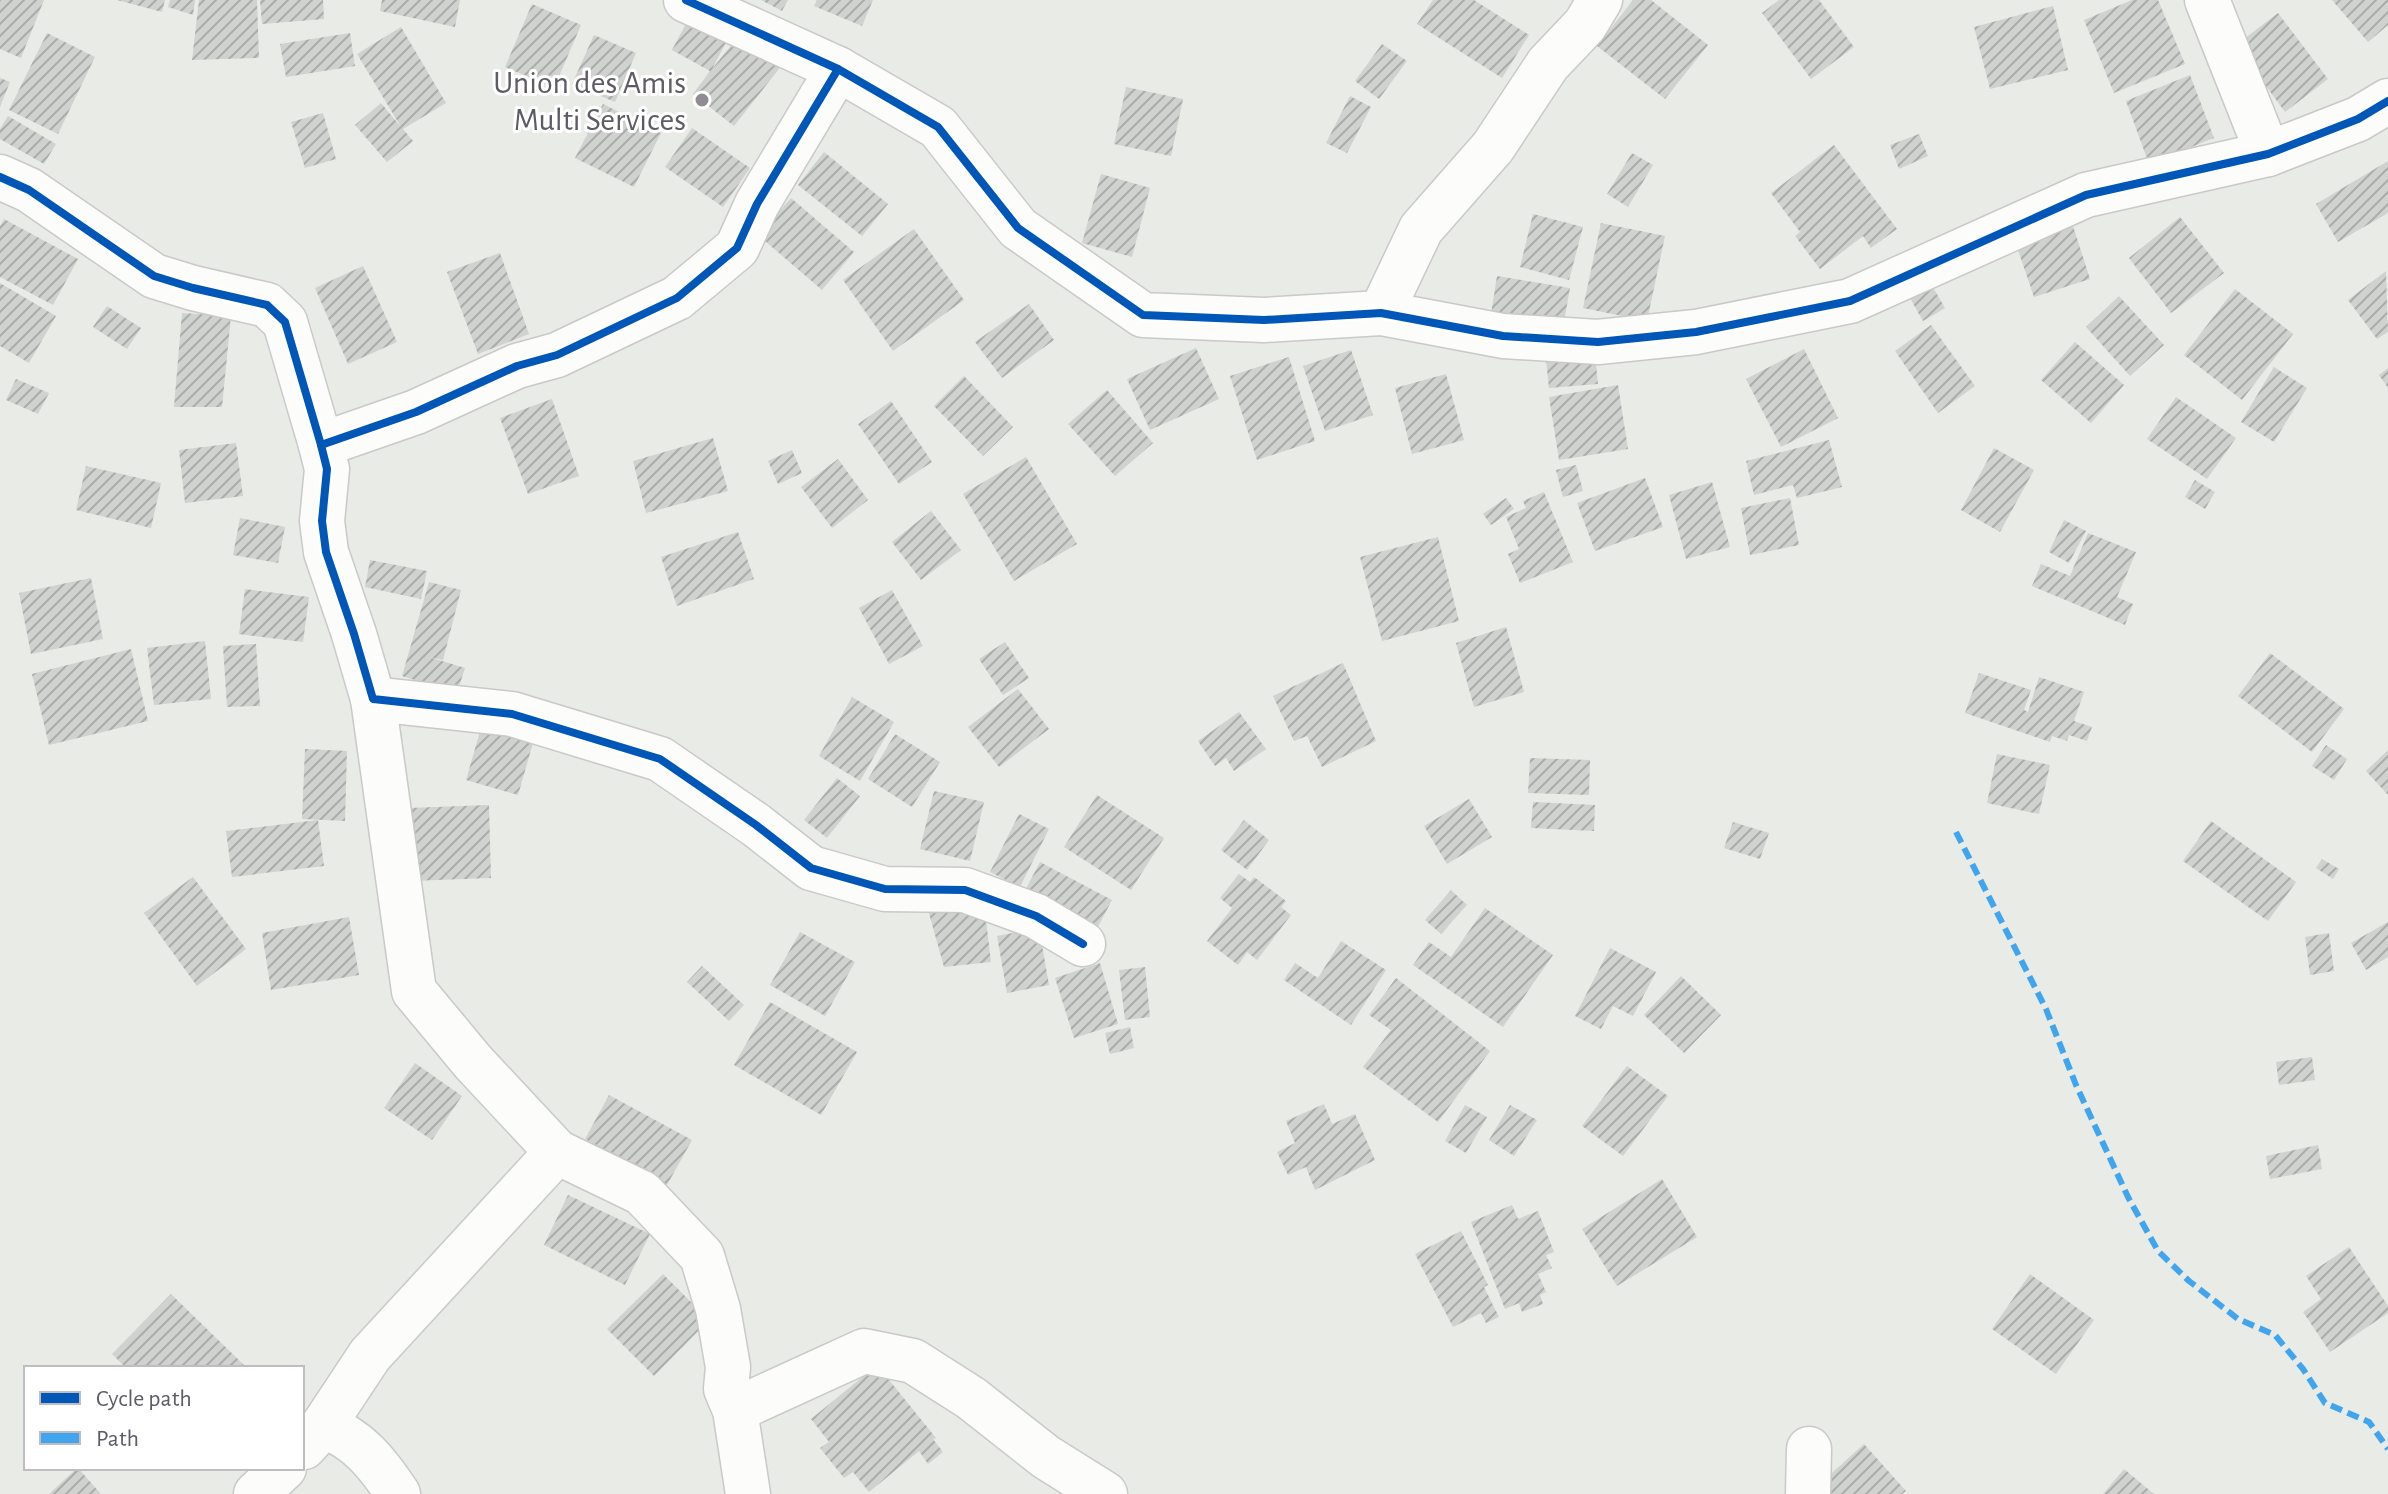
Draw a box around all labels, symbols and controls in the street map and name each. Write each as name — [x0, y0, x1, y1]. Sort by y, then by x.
place label: Union des Amis Multi Services — [493, 67, 686, 136]
marker: Union des Amis Multi Services — [693, 91, 711, 109]
legend — [24, 1366, 304, 1470]
text: Cycle path — [96, 1387, 192, 1411]
text: Path — [96, 1427, 139, 1451]

